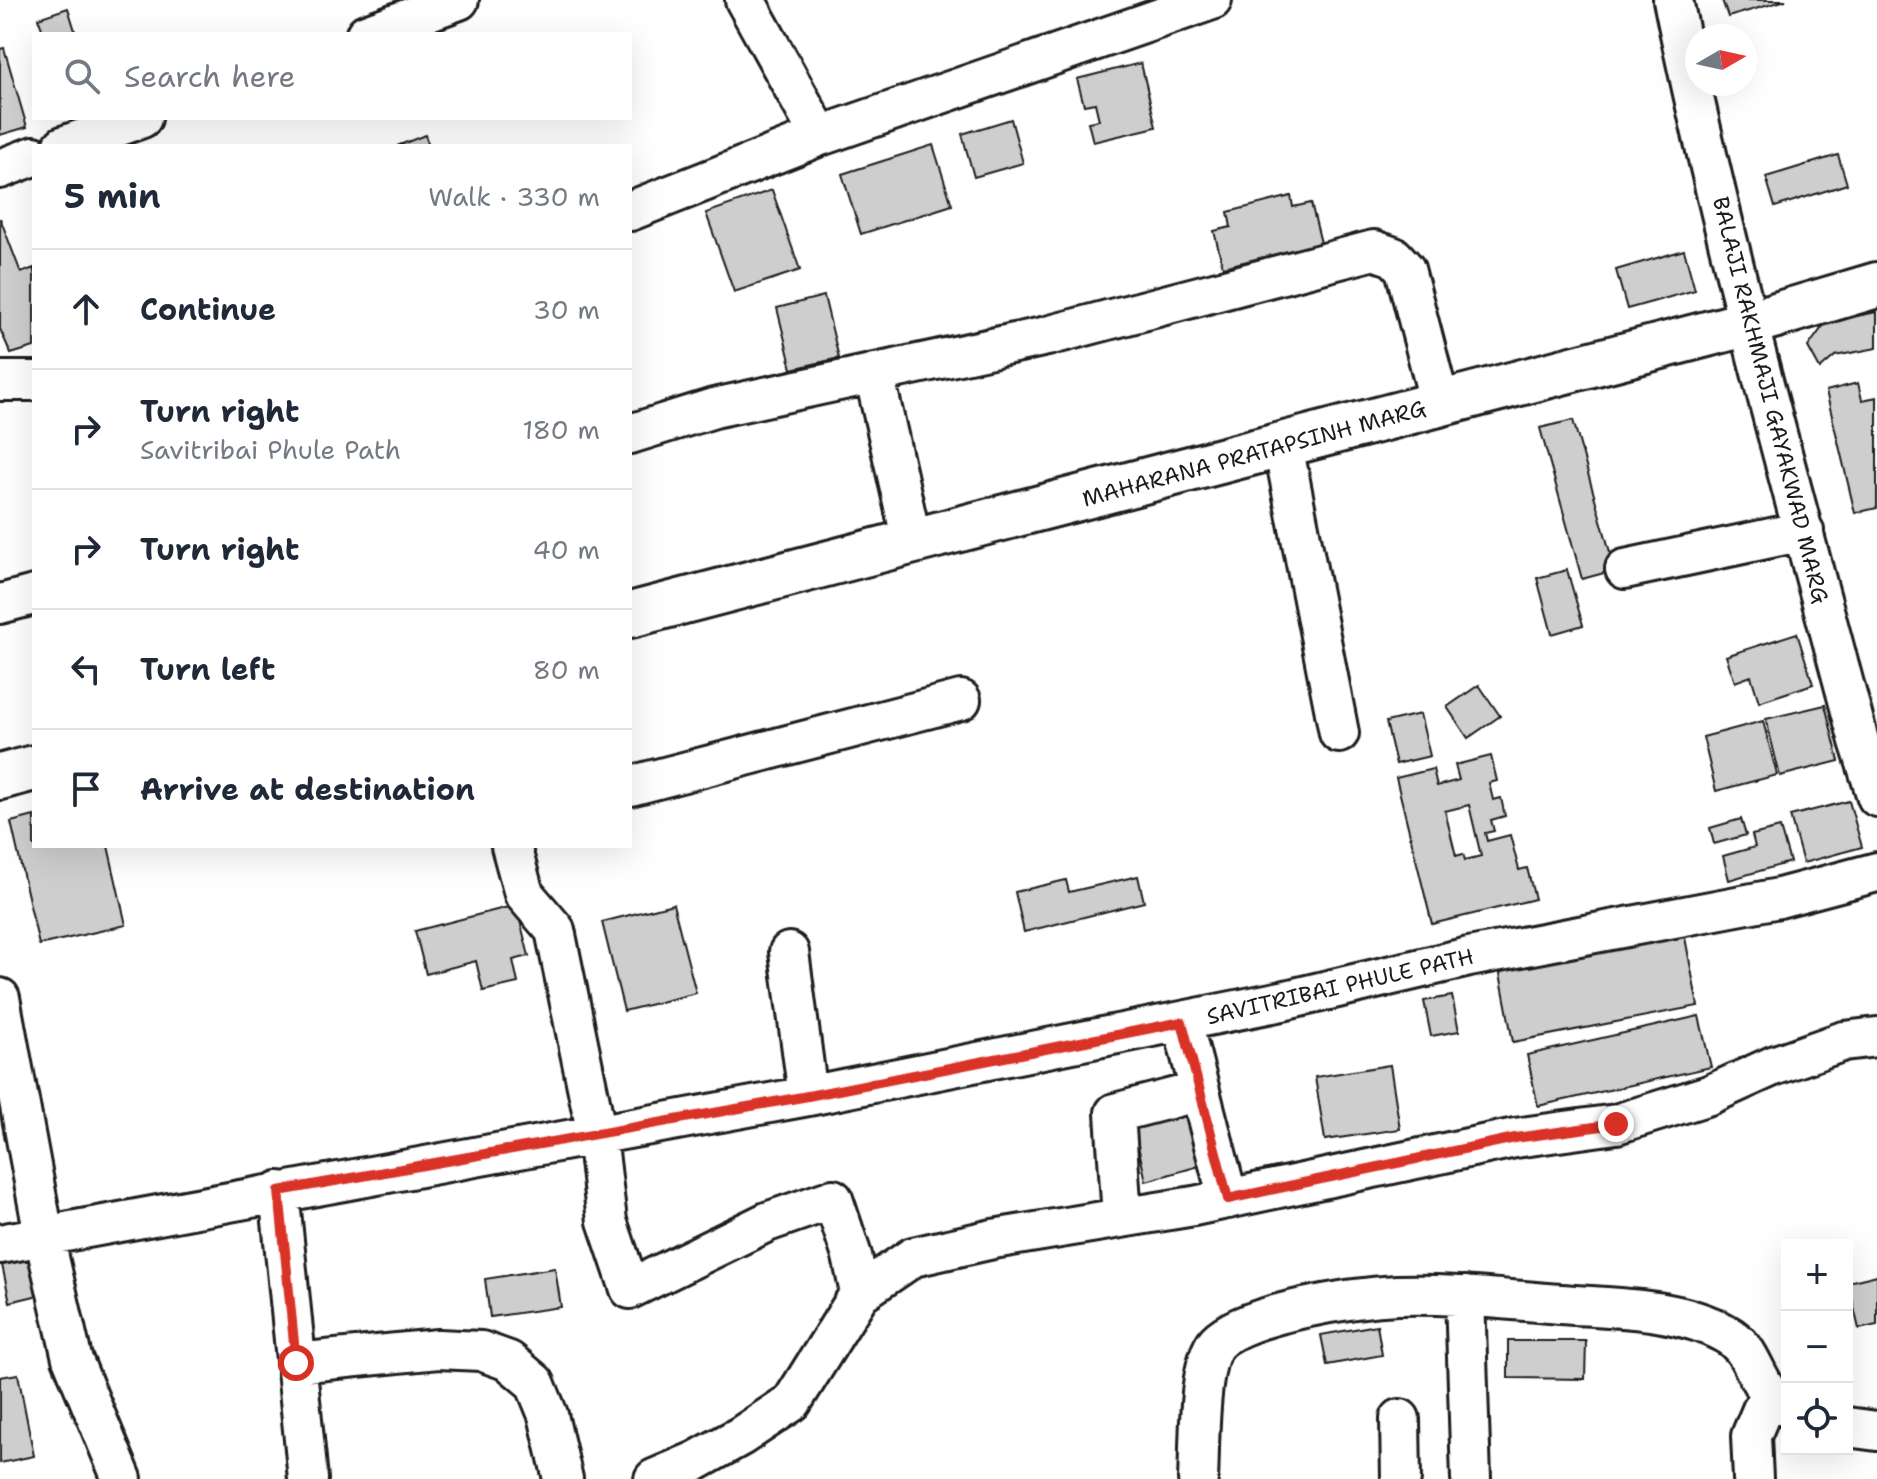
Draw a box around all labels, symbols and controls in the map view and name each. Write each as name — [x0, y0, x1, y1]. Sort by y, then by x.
north arrow — [1685, 24, 1757, 96]
search box — [32, 32, 632, 120]
icon: search — [60, 54, 104, 98]
text: Search here — [124, 56, 295, 97]
text: 5 min — [64, 173, 161, 219]
text: Walk · 330 m — [428, 179, 600, 214]
street label: BALAJI RAKHMAJI GAYAKWAD MARG — [1706, 194, 1835, 607]
icon: ahead — [64, 287, 108, 331]
text: Continue — [140, 289, 276, 330]
text: 30 m — [533, 292, 600, 327]
text: Turn right — [140, 391, 299, 432]
street label: MAHARANA PRATAPSINH MARG — [1079, 393, 1430, 513]
icon: right — [64, 407, 108, 451]
text: 180 m — [522, 412, 600, 447]
text: Savitribai Phule Path — [140, 432, 401, 467]
icon: right — [64, 527, 108, 571]
text: Turn right — [140, 529, 299, 570]
text: 40 m — [533, 532, 600, 567]
icon: left — [64, 647, 108, 691]
text: Turn left — [140, 649, 275, 690]
text: 80 m — [533, 652, 600, 687]
icon: arrive — [64, 767, 108, 811]
text: Arrive at destination — [140, 769, 475, 810]
street label: SAVITRIBAI PHULE PATH — [1204, 942, 1476, 1031]
route end — [1598, 1106, 1634, 1142]
map controls — [1781, 1239, 1853, 1455]
button: + — [1781, 1239, 1853, 1311]
button: − — [1781, 1311, 1853, 1383]
route start — [278, 1345, 314, 1381]
button: locate — [1781, 1383, 1853, 1455]

